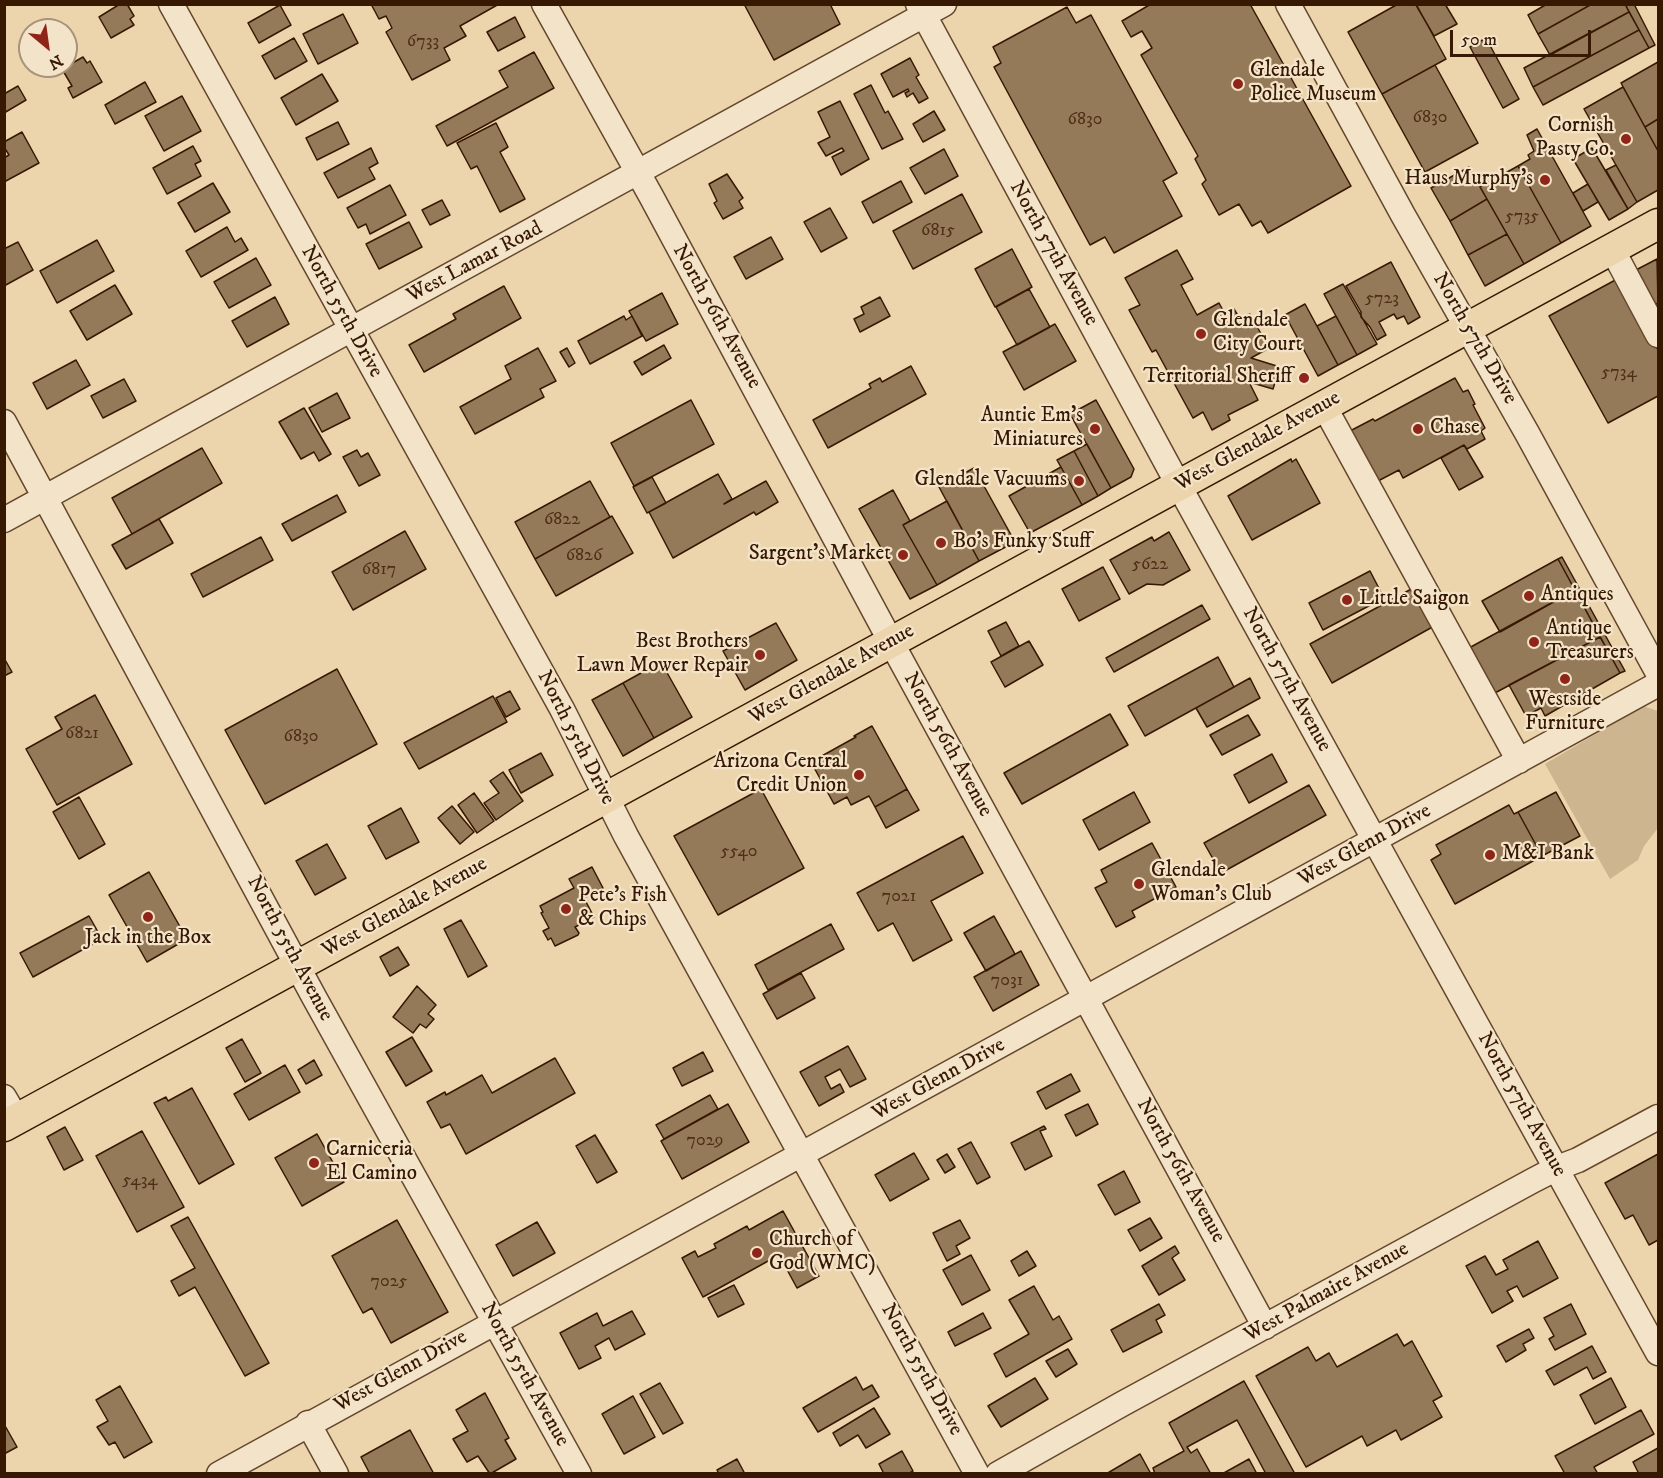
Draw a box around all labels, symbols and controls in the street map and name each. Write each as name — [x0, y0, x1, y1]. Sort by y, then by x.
north arrow — [18, 18, 78, 78]
scale bar — [1453, 18, 1594, 56]
text: 50 m — [1461, 29, 1497, 51]
house number: 6733 — [407, 31, 439, 53]
text: N — [45, 50, 66, 74]
place label: Glendale Police Museum — [1250, 59, 1377, 109]
marker: Glendale Police Museum — [1231, 77, 1245, 91]
house number: 6830 — [1413, 107, 1447, 129]
house number: 6830 — [1068, 109, 1102, 131]
place label: Cornish Pasty Co. — [1536, 114, 1614, 164]
marker: Cornish Pasty Co. — [1619, 132, 1633, 146]
place label: Haus Murphy's — [1404, 167, 1533, 193]
marker: Haus Murphy's — [1538, 173, 1552, 187]
street label: North 57th Avenue — [1003, 177, 1103, 331]
house number: 5735 — [1505, 206, 1539, 228]
street label: West Lamar Road — [403, 217, 547, 309]
house number: 6815 — [921, 220, 955, 242]
street label: North 56th Avenue — [666, 240, 766, 394]
street label: North 55th Drive — [294, 242, 388, 382]
street label: North 57th Drive — [1426, 269, 1522, 409]
house number: 5723 — [1365, 288, 1399, 310]
place label: Glendale City Court — [1213, 309, 1302, 359]
marker: Glendale City Court — [1194, 327, 1208, 341]
house number: 5734 — [1601, 362, 1637, 384]
place label: Territorial Sheriff — [1143, 365, 1292, 391]
marker: Territorial Sheriff — [1297, 371, 1311, 385]
street label: West Glendale Avenue — [1171, 386, 1345, 498]
place label: Auntie Em's Miniatures — [981, 404, 1083, 454]
place label: Chase — [1430, 416, 1480, 442]
marker: Auntie Em's Miniatures — [1088, 422, 1102, 436]
marker: Chase — [1411, 422, 1425, 436]
place label: Glendale Vacuums — [915, 468, 1067, 494]
marker: Glendale Vacuums — [1072, 474, 1086, 488]
house number: 6822 — [544, 509, 580, 531]
place label: Bo's Funky Stuff — [953, 530, 1091, 556]
marker: Bo's Funky Stuff — [934, 536, 948, 550]
place label: Sargent's Market — [749, 542, 891, 568]
house number: 6826 — [566, 545, 602, 567]
marker: Sargent's Market — [896, 548, 910, 562]
house number: 5622 — [1132, 554, 1168, 576]
house number: 6817 — [362, 559, 396, 581]
place label: Antiques — [1541, 583, 1614, 609]
place label: Little Saigon — [1359, 587, 1469, 613]
marker: Antiques — [1522, 589, 1536, 603]
marker: Little Saigon — [1340, 593, 1354, 607]
street label: North 57th Avenue — [1236, 603, 1336, 757]
place label: Antique Treasurers — [1546, 617, 1634, 667]
street label: West Glendale Avenue — [745, 619, 919, 731]
place label: Best Brothers Lawn Mower Repair — [576, 630, 748, 680]
marker: Antique Treasurers — [1527, 635, 1541, 649]
marker: Best Brothers Lawn Mower Repair — [753, 648, 767, 662]
street label: North 55th Drive — [530, 667, 620, 809]
street label: North 56th Avenue — [897, 668, 997, 822]
marker: Westside Furniture — [1558, 672, 1572, 686]
place label: Westside Furniture — [1525, 688, 1605, 738]
house number: 6821 — [65, 723, 99, 745]
house number: 6830 — [284, 726, 318, 748]
place label: Arizona Central Credit Union — [713, 750, 847, 800]
marker: Arizona Central Credit Union — [852, 768, 866, 782]
street label: West Glenn Drive — [1294, 799, 1436, 893]
house number: 5540 — [721, 841, 757, 863]
place label: M&I Bank — [1502, 842, 1594, 868]
marker: M&I Bank — [1483, 848, 1497, 862]
street label: West Glendale Avenue — [318, 852, 492, 964]
place label: Glendale Woman's Club — [1151, 859, 1272, 909]
street label: North 55th Avenue — [240, 872, 338, 1026]
marker: Glendale Woman's Club — [1132, 877, 1146, 891]
place label: Pete's Fish & Chips — [578, 884, 667, 934]
house number: 7021 — [882, 886, 916, 908]
marker: Pete's Fish & Chips — [559, 902, 573, 916]
marker: Jack in the Box — [141, 910, 155, 924]
place label: Jack in the Box — [85, 926, 211, 952]
house number: 7031 — [991, 970, 1023, 992]
street label: North 57th Avenue — [1471, 1028, 1571, 1182]
street label: West Glenn Drive — [868, 1033, 1010, 1127]
street label: North 56th Avenue — [1130, 1094, 1230, 1248]
house number: 7029 — [687, 1130, 723, 1152]
place label: Carniceria El Camino — [326, 1138, 417, 1188]
marker: Carniceria El Camino — [307, 1156, 321, 1170]
house number: 5434 — [122, 1170, 158, 1192]
place label: Church of God (WMC) — [769, 1228, 876, 1278]
street label: West Palmaire Avenue — [1240, 1237, 1414, 1349]
marker: Church of God (WMC) — [750, 1246, 764, 1260]
house number: 7025 — [371, 1271, 407, 1293]
street label: North 55th Avenue — [474, 1299, 574, 1451]
street label: North 55th Drive — [874, 1300, 968, 1440]
street label: West Glenn Drive — [330, 1325, 472, 1419]

